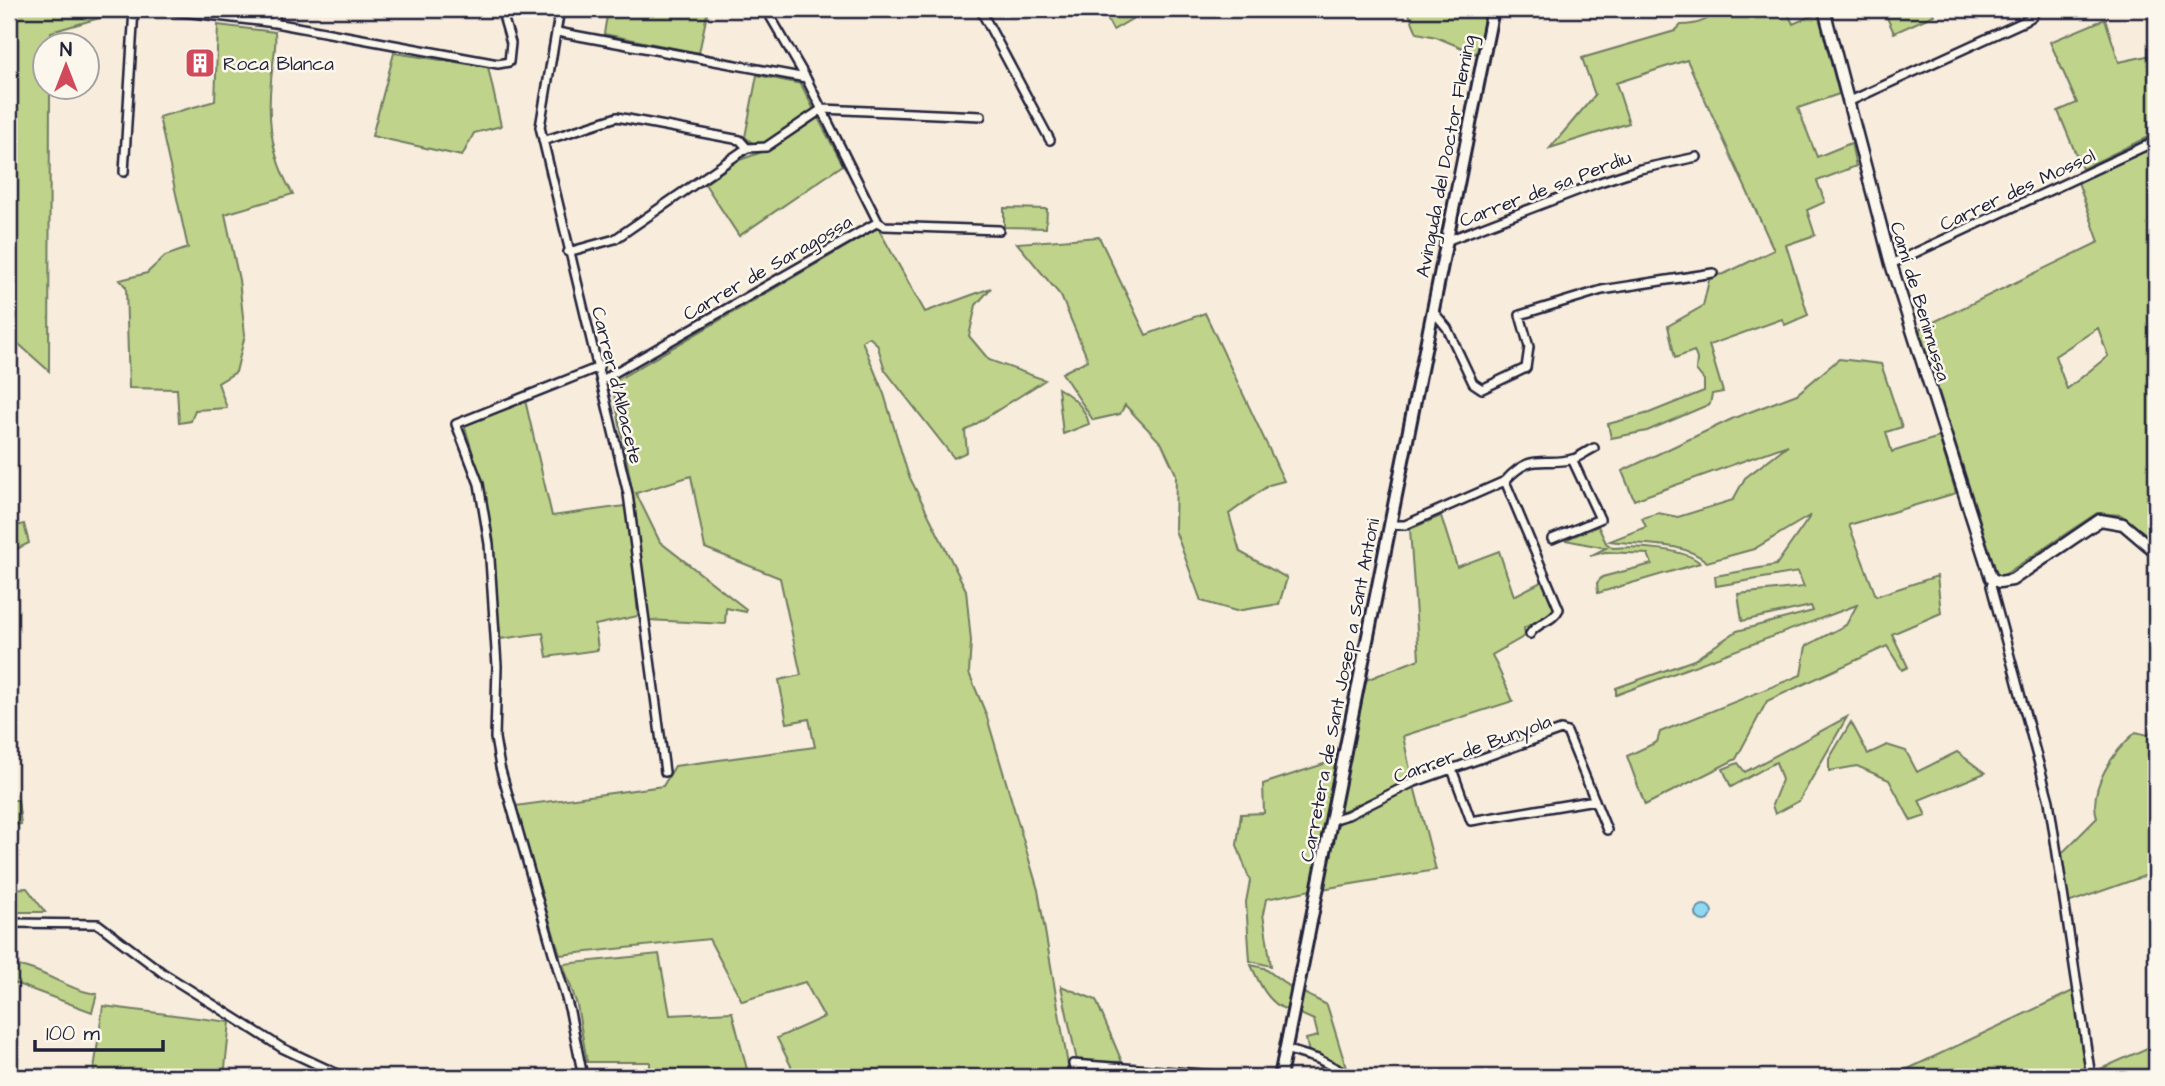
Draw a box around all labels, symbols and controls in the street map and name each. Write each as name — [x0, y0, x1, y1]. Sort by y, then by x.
north arrow — [32, 32, 102, 102]
street label: Avinguda del Doctor Fleming — [1410, 33, 1484, 280]
text: N — [60, 37, 72, 64]
building icon: Roca Blanca — [183, 46, 217, 80]
place label: Roca Blanca — [223, 51, 334, 78]
street label: Carrer des Mossol — [1935, 142, 2100, 238]
street label: Carrer de sa Perdiu — [1456, 144, 1636, 235]
street label: Carrer de Saragossa — [678, 209, 858, 329]
street label: Camí de Benimussa — [1882, 218, 1957, 385]
street label: Carrer d'Albacete — [584, 304, 649, 467]
street label: Carretera de Sant Josep a Sant Antoni — [1294, 516, 1387, 864]
street label: Carrer de Bunyola — [1390, 708, 1556, 792]
scale bar — [35, 1009, 163, 1053]
text: 100 m — [46, 1019, 101, 1048]

